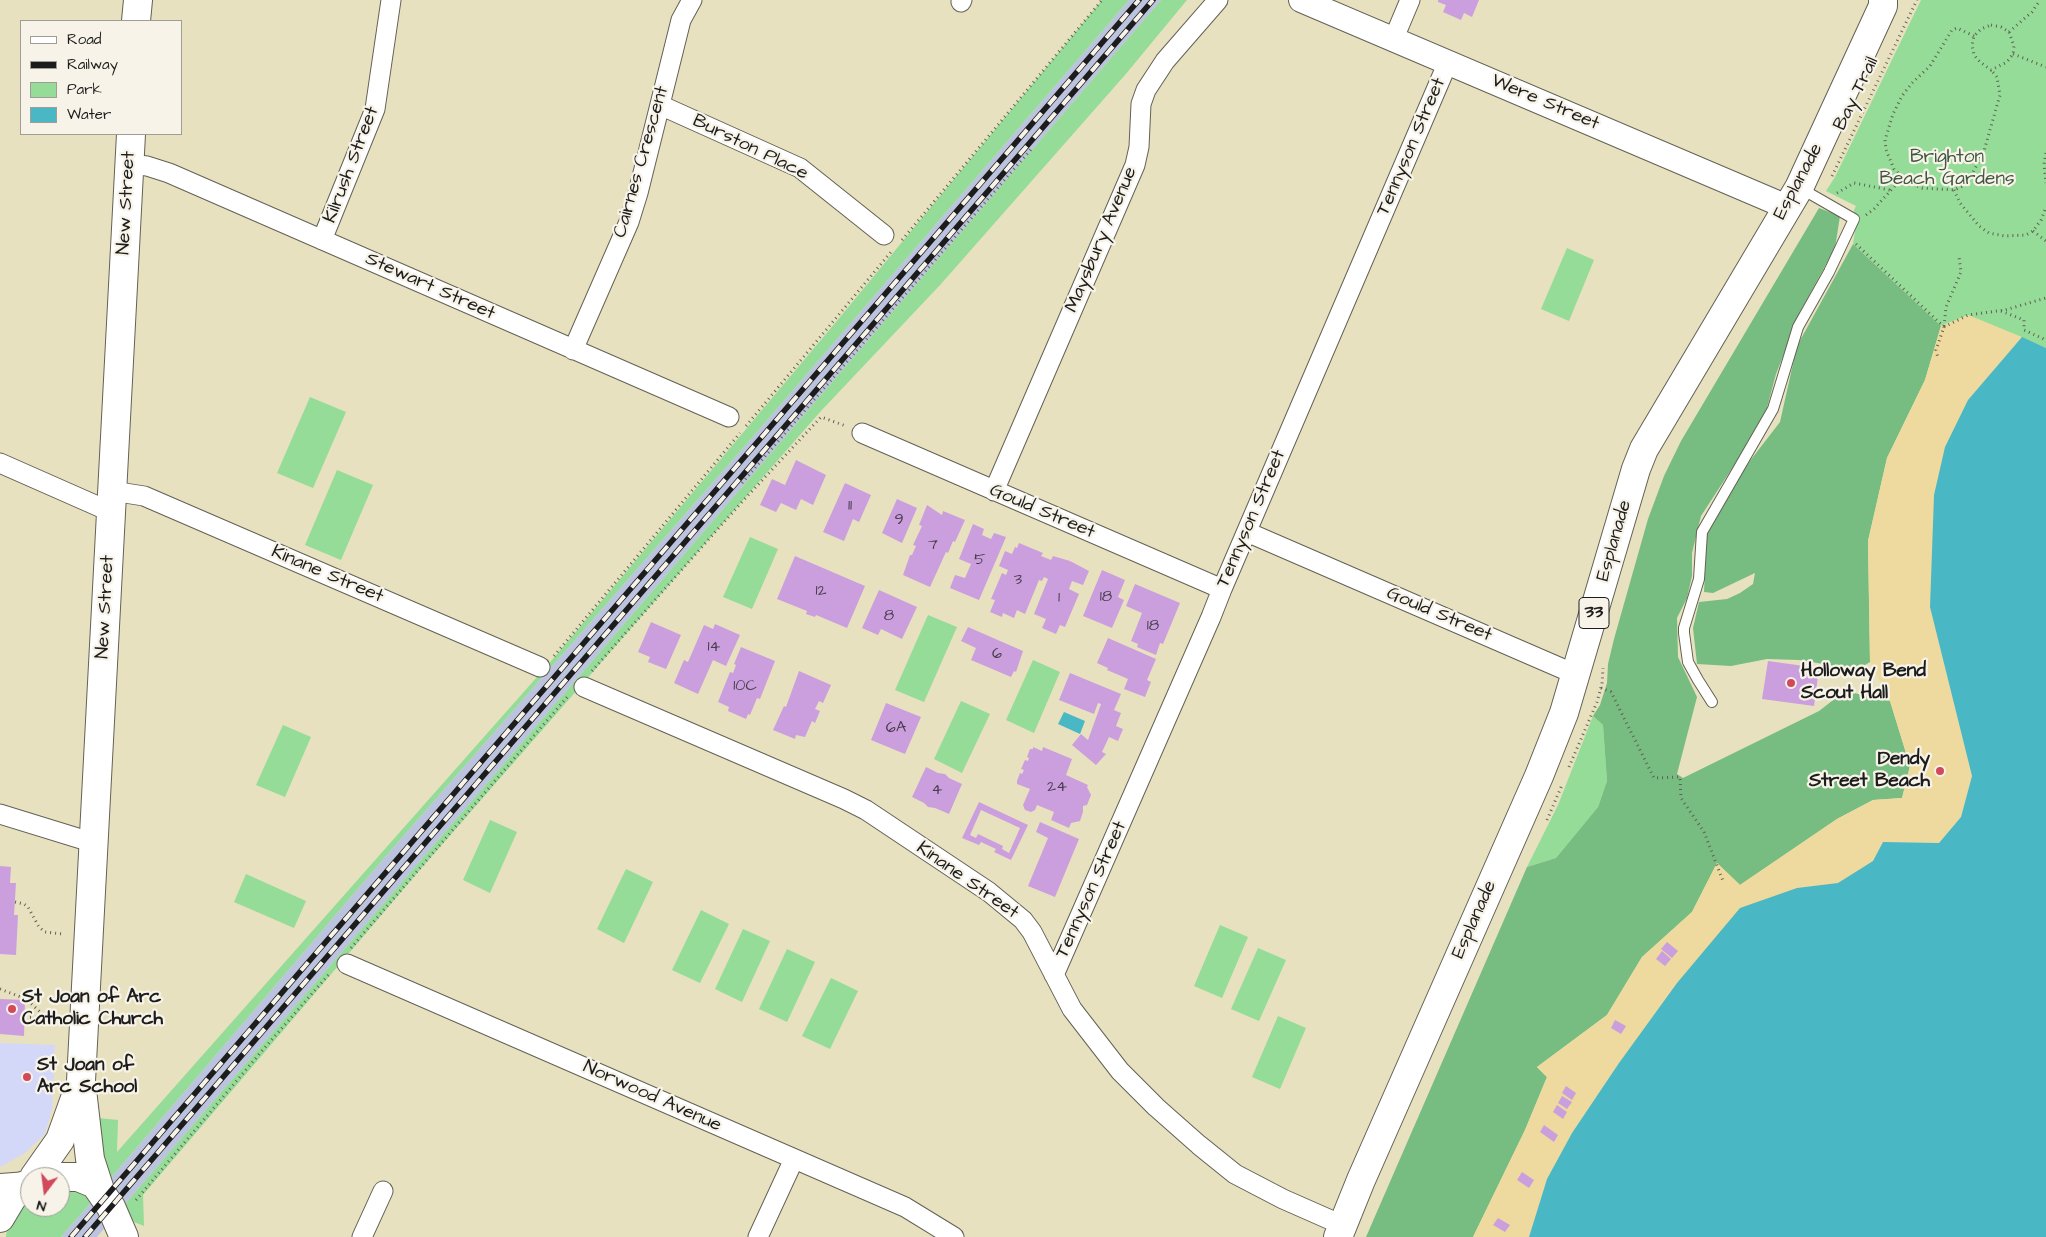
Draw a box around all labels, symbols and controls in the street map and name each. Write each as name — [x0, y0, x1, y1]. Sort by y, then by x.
legend — [20, 20, 182, 135]
text: Road — [67, 29, 101, 50]
street label: Bay Trail — [1829, 53, 1885, 135]
text: Railway — [67, 54, 118, 75]
street label: Were Street — [1488, 70, 1602, 136]
street label: Tennyson Street — [1373, 75, 1451, 219]
text: Park — [67, 79, 102, 100]
street label: Cairnes Crescent — [609, 84, 675, 240]
text: Water — [67, 104, 111, 125]
street label: Kilrush Street — [319, 104, 385, 226]
street label: Burston Place — [689, 110, 811, 186]
street label: Esplanade — [1769, 140, 1829, 224]
park label: Brighton Beach Gardens — [1880, 147, 2014, 191]
street label: New Street — [113, 151, 141, 255]
street label: Maysbury Avenue — [1061, 164, 1143, 316]
street label: Stewart Street — [362, 248, 498, 326]
street label: Tennyson Street — [1213, 447, 1291, 591]
street label: Gould Street — [986, 480, 1098, 544]
house number: 11 — [848, 497, 852, 517]
street label: Esplanade — [1593, 498, 1637, 584]
house number: 9 — [894, 511, 904, 531]
house number: 7 — [928, 536, 938, 556]
street label: Kinane Street — [268, 541, 386, 609]
house number: 5 — [974, 551, 986, 571]
street label: New Street — [92, 555, 120, 659]
house number: 3 — [1014, 571, 1022, 591]
house number: 12 — [815, 582, 827, 602]
street label: Gould Street — [1383, 583, 1495, 647]
house number: 18 — [1100, 588, 1112, 608]
house number: 1 — [1058, 589, 1060, 609]
road number: 33 — [1579, 598, 1609, 628]
house number: 8 — [884, 607, 894, 627]
house number: 18 — [1147, 617, 1159, 637]
house number: 14 — [708, 638, 720, 658]
house number: 6 — [992, 645, 1002, 665]
place label: Holloway Bend Scout Hall — [1801, 661, 1926, 705]
house number: 10C — [733, 677, 757, 697]
marker: Holloway Bend Scout Hall — [1785, 677, 1797, 689]
house number: 6A — [886, 719, 906, 739]
place label: Dendy Street Beach — [1809, 749, 1930, 793]
marker: Dendy Street Beach — [1934, 765, 1946, 777]
house number: 24 — [1047, 778, 1067, 798]
house number: 4 — [932, 781, 942, 801]
street label: Tennyson Street — [1052, 818, 1132, 962]
street label: Kinane Street — [911, 837, 1023, 925]
street label: Esplanade — [1448, 877, 1502, 963]
place label: St Joan of Arc Catholic Church — [22, 987, 163, 1031]
marker: St Joan of Arc Catholic Church — [6, 1003, 18, 1015]
place label: St Joan of Arc School — [37, 1055, 137, 1099]
street label: Norwood Avenue — [579, 1056, 725, 1138]
marker: St Joan of Arc School — [21, 1071, 33, 1083]
north arrow — [20, 1167, 70, 1217]
text: N — [35, 1195, 48, 1216]

